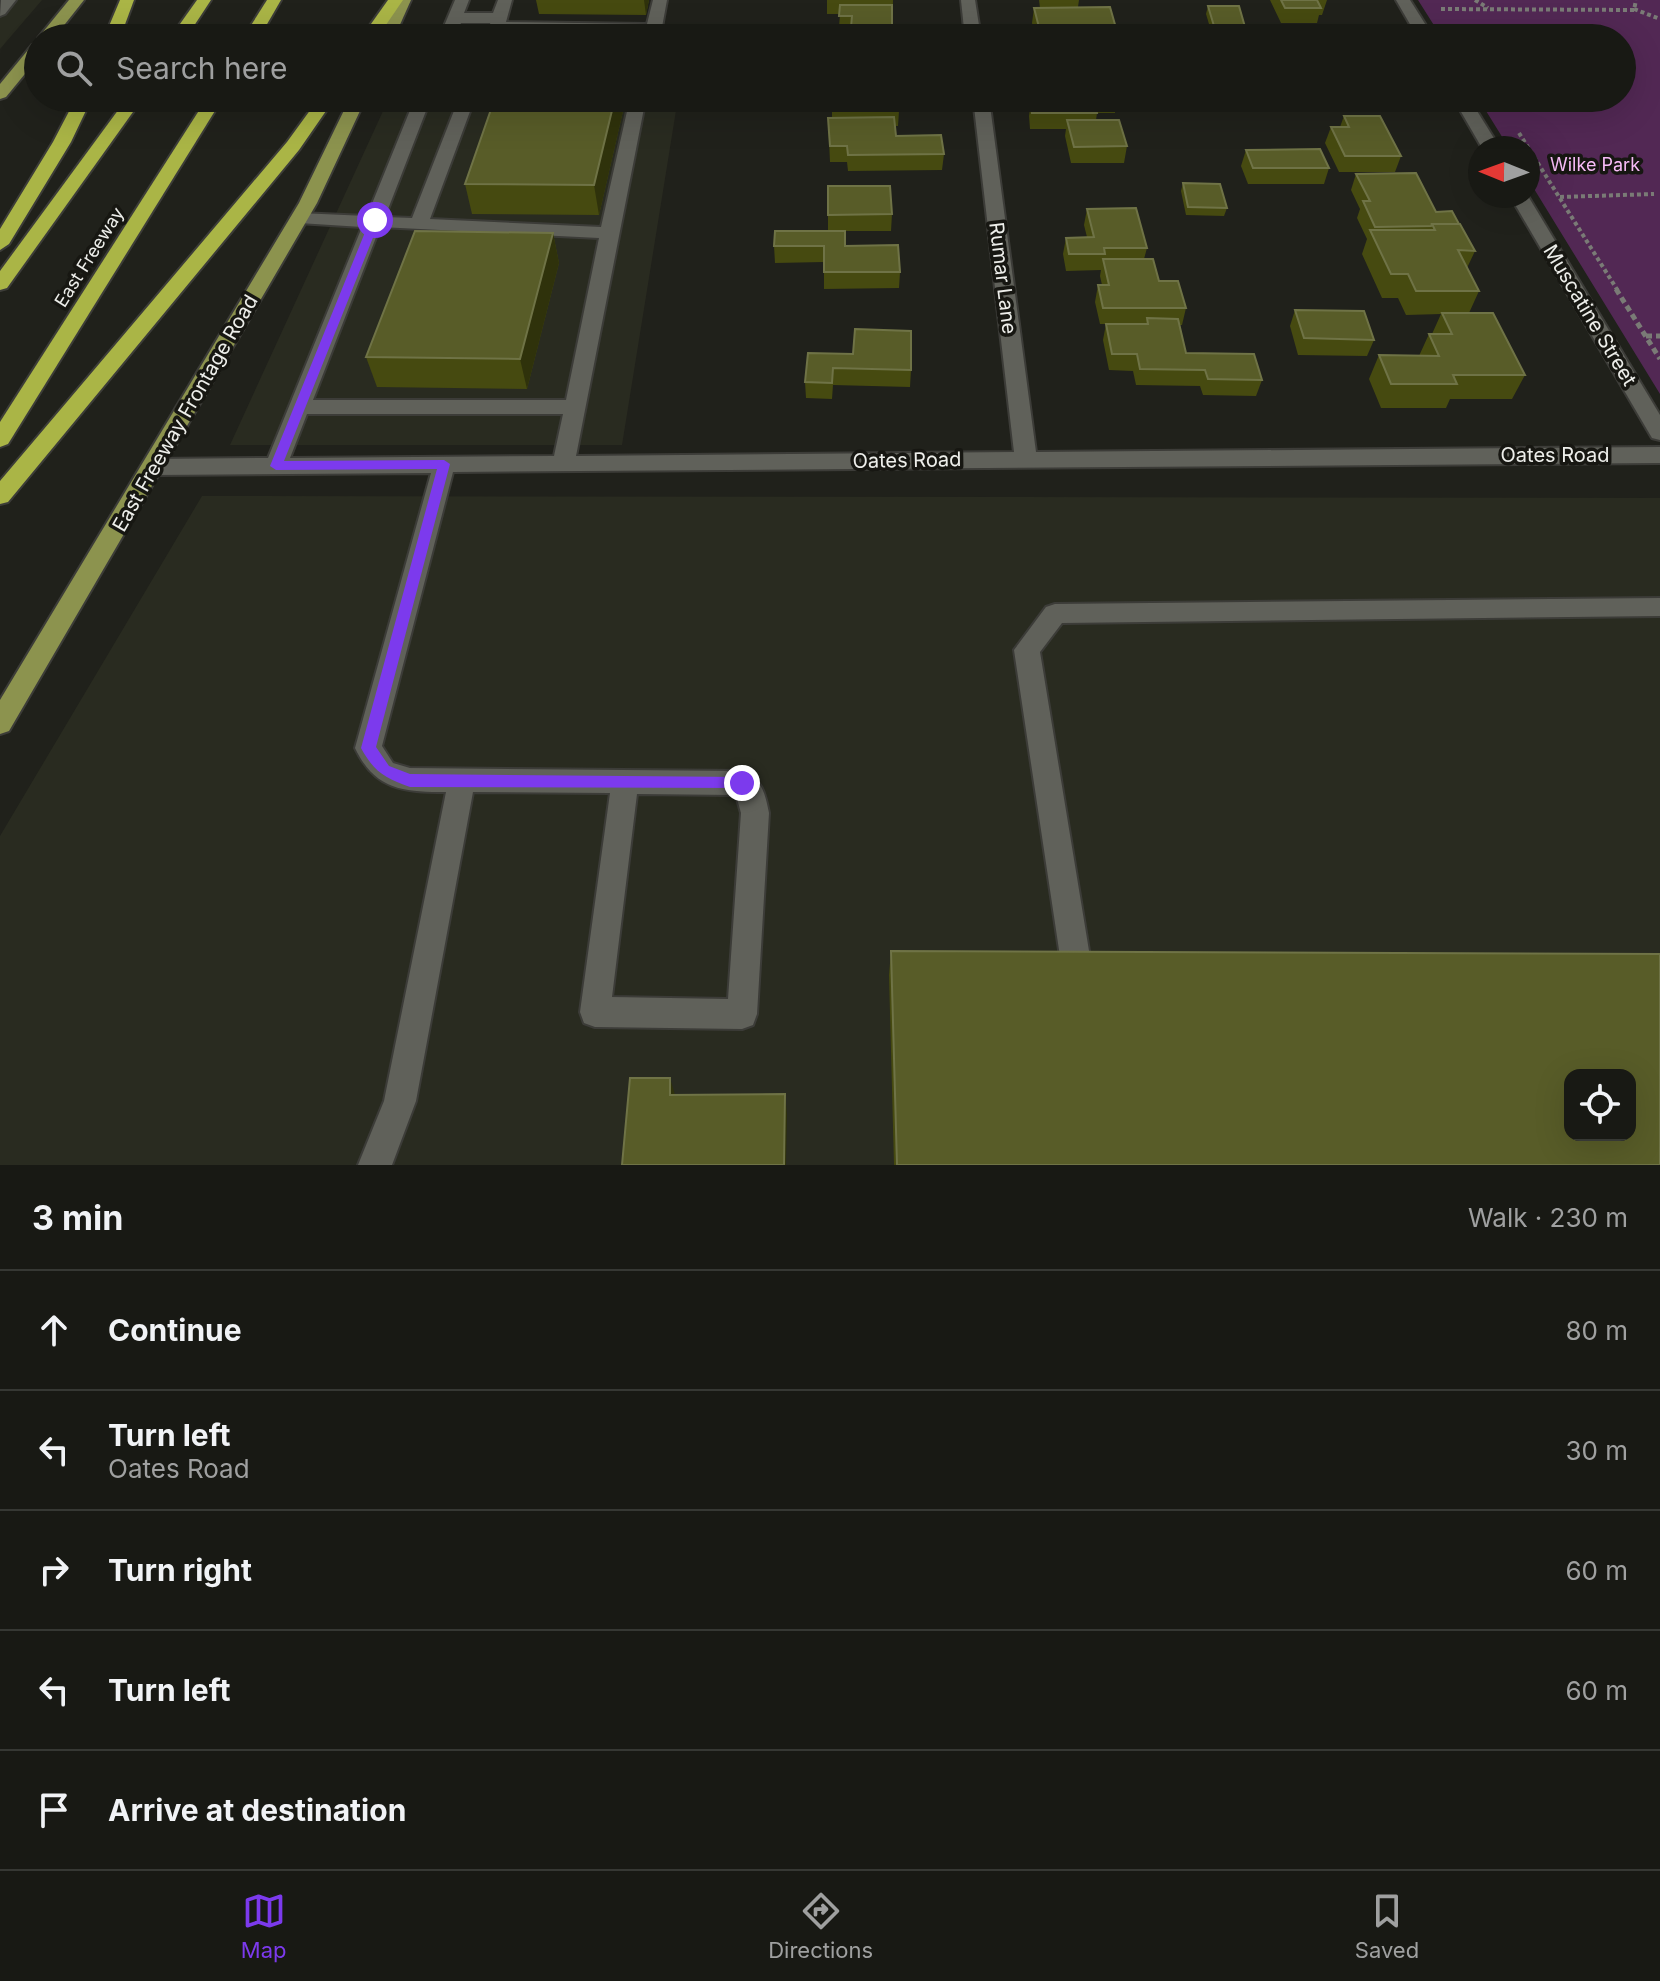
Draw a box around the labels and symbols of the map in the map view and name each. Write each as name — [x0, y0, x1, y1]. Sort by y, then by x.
north arrow — [1468, 136, 1540, 208]
park label: Wilke Park — [1550, 154, 1640, 175]
route start — [357, 202, 393, 238]
street label: East Freeway — [50, 203, 128, 311]
street label: Rumar Lane — [984, 221, 1022, 335]
street label: Muscatine Street — [1538, 240, 1642, 390]
street label: East Freeway Frontage Road — [107, 290, 263, 536]
street label: Oates Road — [1501, 443, 1609, 467]
street label: Oates Road — [852, 447, 962, 473]
route end — [724, 765, 760, 801]

